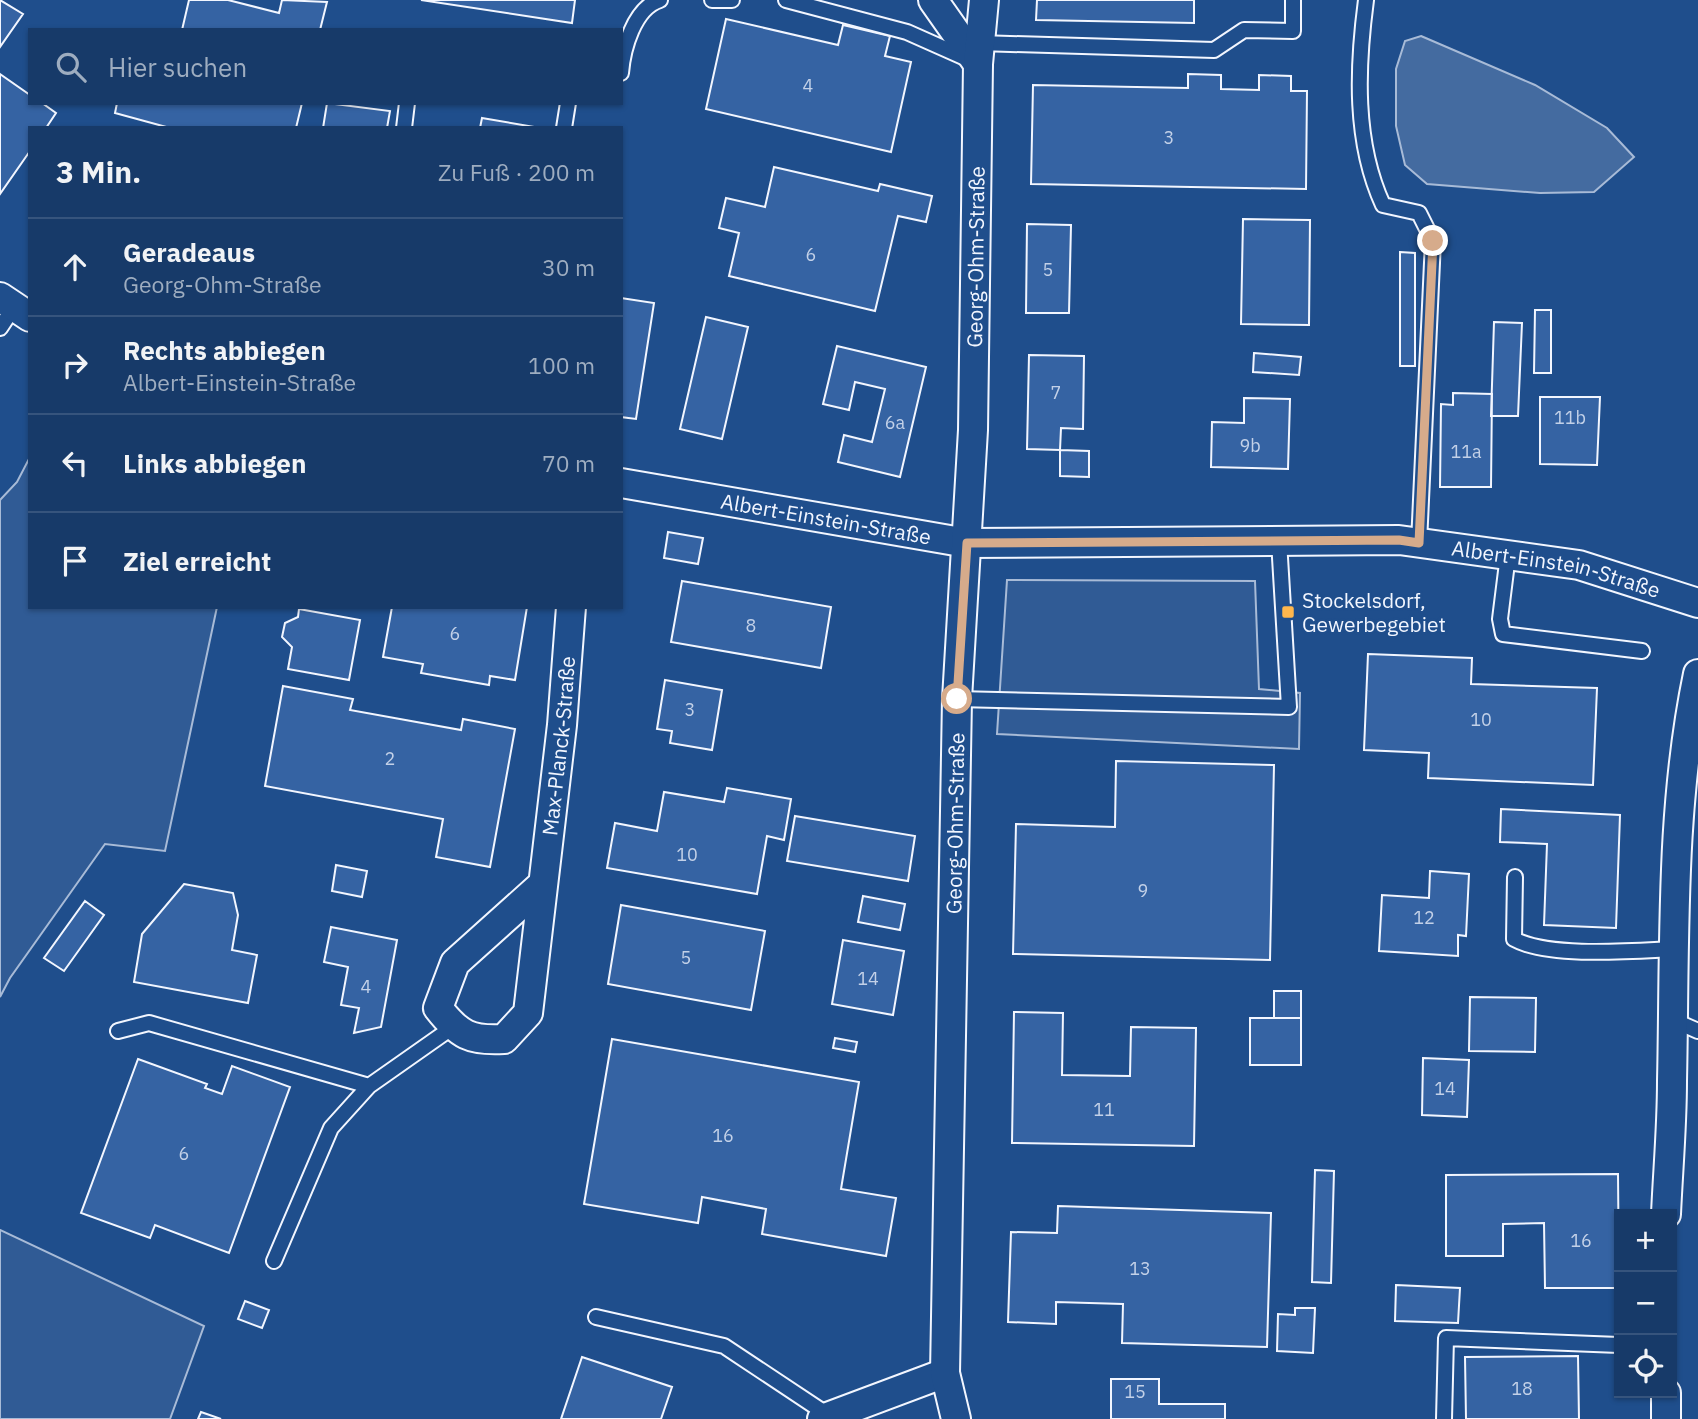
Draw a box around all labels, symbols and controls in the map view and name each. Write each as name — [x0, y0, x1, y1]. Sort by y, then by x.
search box — [28, 28, 623, 105]
icon: search — [52, 48, 90, 86]
text: Hier suchen — [108, 50, 247, 84]
house number: 4 — [803, 74, 814, 97]
house number: 3 — [1164, 126, 1174, 149]
text: 3 Min. — [56, 152, 141, 191]
text: Zu Fuß · 200 m — [438, 157, 595, 187]
street label: Georg-Ohm-Straße — [960, 166, 991, 348]
route end — [1417, 225, 1448, 256]
text: Geradeaus — [123, 235, 255, 269]
house number: 6 — [806, 243, 816, 266]
icon: ahead — [56, 248, 94, 286]
text: 30 m — [542, 252, 595, 282]
house number: 5 — [1043, 258, 1053, 281]
text: Georg-Ohm-Straße — [123, 269, 322, 299]
text: Rechts abbiegen — [123, 333, 326, 367]
icon: right — [56, 346, 94, 384]
text: 100 m — [528, 350, 595, 380]
text: Albert-Einstein-Straße — [123, 367, 356, 397]
house number: 7 — [1051, 381, 1061, 404]
house number: 11b — [1554, 406, 1586, 429]
house number: 6a — [885, 411, 906, 434]
house number: 9b — [1239, 434, 1261, 457]
house number: 11a — [1450, 440, 1482, 463]
icon: left — [56, 444, 94, 482]
text: Links abbiegen — [123, 446, 306, 480]
text: 70 m — [542, 448, 595, 478]
street label: Albert-Einstein-Straße — [719, 487, 933, 551]
street label: Albert-Einstein-Straße — [1450, 533, 1664, 604]
icon: arrive — [56, 542, 94, 580]
text: Ziel erreicht — [123, 544, 271, 578]
place label: Stockelsdorf, Gewerbegebiet — [1302, 586, 1446, 638]
marker: Stockelsdorf, Gewerbegebiet — [1280, 604, 1296, 620]
house number: 8 — [746, 614, 756, 637]
house number: 6 — [450, 622, 460, 645]
street label: Max-Planck-Straße — [535, 655, 581, 837]
route start — [941, 683, 972, 714]
house number: 3 — [685, 698, 695, 721]
house number: 10 — [1470, 708, 1492, 731]
street label: Georg-Ohm-Straße — [939, 732, 970, 914]
house number: 2 — [385, 747, 395, 770]
house number: 10 — [676, 843, 698, 866]
house number: 9 — [1138, 879, 1148, 902]
house number: 12 — [1413, 906, 1435, 929]
house number: 5 — [681, 946, 691, 969]
house number: 14 — [857, 967, 879, 990]
house number: 4 — [361, 975, 372, 998]
house number: 14 — [1434, 1077, 1456, 1100]
house number: 11 — [1093, 1098, 1115, 1121]
house number: 16 — [712, 1124, 734, 1147]
house number: 6 — [179, 1142, 189, 1165]
map controls — [1614, 1209, 1677, 1398]
button: + — [1614, 1209, 1677, 1272]
house number: 16 — [1570, 1229, 1592, 1252]
house number: 13 — [1129, 1257, 1151, 1280]
button: − — [1614, 1272, 1677, 1335]
button: locate — [1614, 1335, 1677, 1398]
house number: 18 — [1511, 1377, 1533, 1400]
house number: 15 — [1124, 1380, 1146, 1403]

